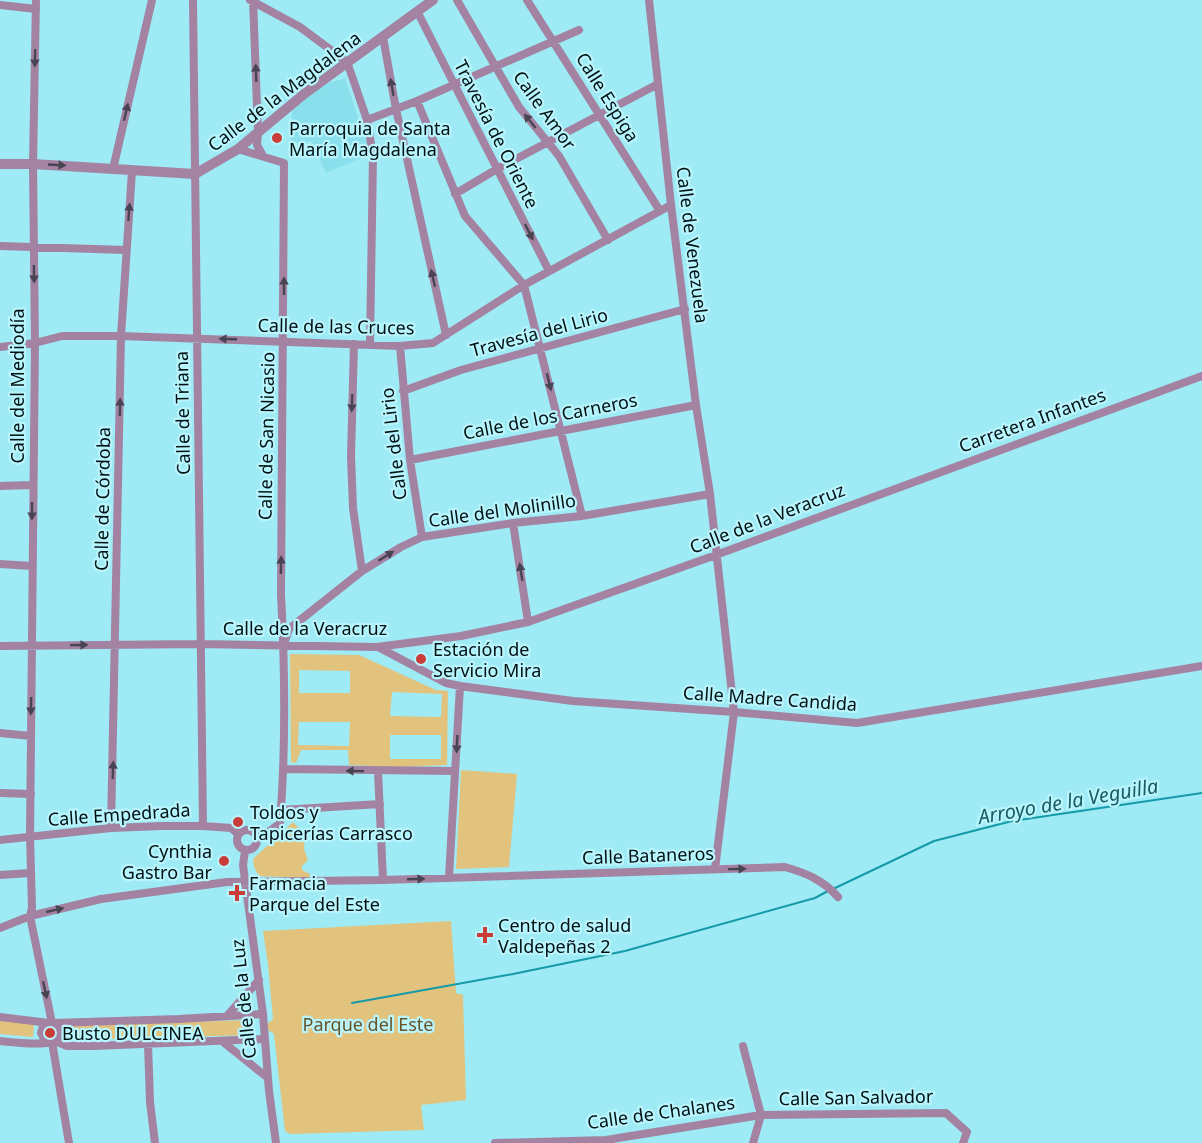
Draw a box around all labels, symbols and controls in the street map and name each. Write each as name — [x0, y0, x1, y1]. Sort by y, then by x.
street label: Calle de la Magdalena — [203, 26, 365, 156]
street label: Calle Espiga — [571, 48, 645, 146]
one-way arrow — [30, 49, 40, 68]
street label: Travesía de Oriente — [449, 56, 545, 212]
one-way arrow — [251, 64, 261, 83]
street label: Calle Amor — [508, 66, 582, 155]
one-way arrow — [387, 78, 396, 97]
one-way arrow — [122, 103, 132, 121]
one-way arrow — [523, 113, 536, 129]
place label: Parroquia de Santa María Magdalena — [289, 116, 451, 161]
marker: Parroquia de Santa María Magdalena — [270, 131, 284, 145]
one-way arrow — [47, 161, 66, 170]
street label: Calle de Venezuela — [671, 165, 715, 325]
one-way arrow — [124, 202, 134, 221]
one-way arrow — [524, 224, 534, 241]
one-way arrow — [29, 265, 39, 284]
one-way arrow — [428, 268, 437, 287]
one-way arrow — [279, 276, 289, 295]
street label: Travesía del Lirio — [468, 302, 610, 362]
street label: Calle del Mediodía — [5, 308, 29, 464]
street label: Calle de las Cruces — [257, 313, 415, 339]
one-way arrow — [218, 335, 237, 344]
street label: Calle de Triana — [169, 351, 195, 475]
street label: Calle de San Nicasio — [253, 352, 279, 520]
one-way arrow — [545, 373, 555, 391]
street label: Carretera Infantes — [955, 382, 1109, 458]
street label: Calle del Lirio — [374, 386, 412, 502]
street label: Calle de los Carneros — [461, 387, 639, 445]
one-way arrow — [347, 393, 357, 412]
one-way arrow — [115, 397, 125, 416]
street label: Calle de Córdoba — [89, 427, 115, 571]
street label: Calle de la Veracruz — [686, 477, 848, 559]
street label: Calle del Molinillo — [427, 488, 577, 532]
one-way arrow — [27, 502, 37, 521]
one-way arrow — [378, 550, 394, 561]
one-way arrow — [276, 555, 286, 574]
one-way arrow — [516, 563, 525, 582]
street label: Calle de la Veracruz — [223, 616, 387, 640]
place label: Estación de Servicio Mira — [433, 637, 541, 682]
one-way arrow — [70, 641, 89, 650]
marker: Estación de Servicio Mira — [414, 652, 428, 666]
street label: Calle Madre Candida — [682, 680, 858, 716]
one-way arrow — [26, 697, 36, 716]
one-way arrow — [452, 734, 461, 753]
one-way arrow — [108, 760, 118, 779]
one-way arrow — [345, 766, 364, 775]
water label: Arroyo de la Veguilla — [974, 772, 1160, 830]
street label: Calle Empedrada — [47, 797, 191, 831]
place label: Toldos y Tapicerías Carrasco — [250, 800, 413, 845]
marker: Toldos y Tapicerías Carrasco — [231, 815, 245, 829]
place label: Cynthia Gastro Bar — [122, 839, 213, 884]
street label: Calle Bataneros — [582, 841, 714, 869]
marker: Cynthia Gastro Bar — [217, 854, 231, 868]
one-way arrow — [727, 864, 746, 873]
place label: Farmacia Parque del Este — [249, 871, 380, 916]
one-way arrow — [406, 874, 425, 883]
marker: Farmacia Parque del Este — [230, 886, 244, 900]
one-way arrow — [46, 904, 64, 914]
place label: Centro de salud Valdepeñas 2 — [498, 913, 631, 958]
marker: Centro de salud Valdepeñas 2 — [476, 926, 494, 944]
street label: Calle de la Luz — [225, 938, 261, 1060]
one-way arrow — [41, 981, 50, 1000]
park label: Parque del Este — [303, 1012, 433, 1036]
place label: Busto DULCINEA — [62, 1021, 204, 1045]
marker: Busto DULCINEA — [43, 1026, 57, 1040]
street label: Calle San Salvador — [778, 1084, 934, 1110]
street label: Calle de Chalanes — [586, 1090, 736, 1134]

